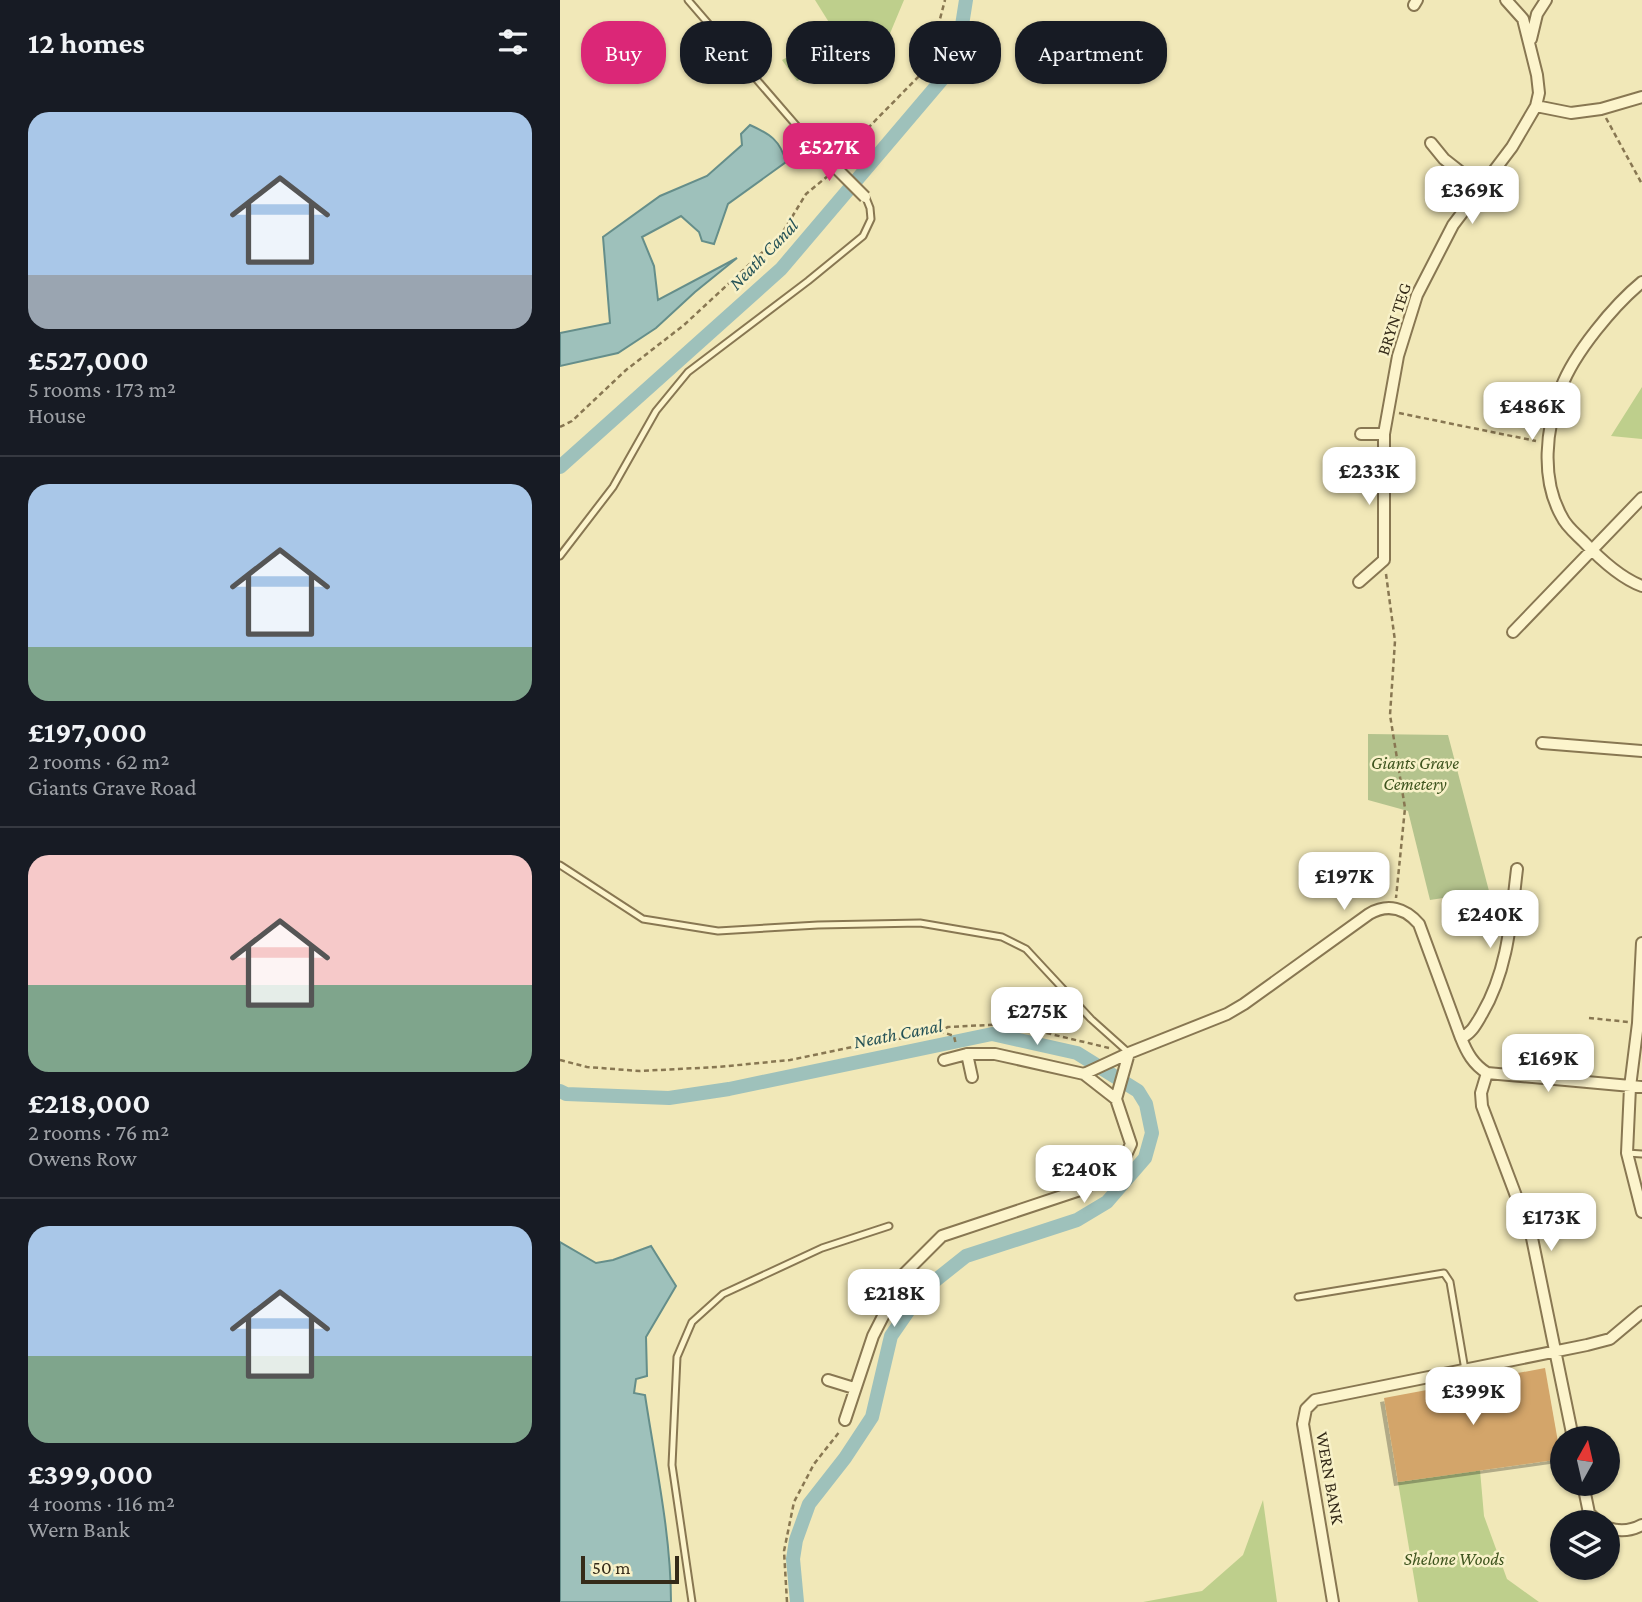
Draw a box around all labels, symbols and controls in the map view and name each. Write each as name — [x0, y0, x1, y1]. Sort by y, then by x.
chip: Buy — [581, 21, 666, 84]
chip: Rent — [680, 21, 772, 84]
chip: Filters — [786, 21, 895, 84]
chip: New — [909, 21, 1001, 84]
chip: Apartment — [1015, 21, 1167, 84]
icon: filters — [494, 23, 532, 61]
text: 12 homes — [28, 26, 145, 59]
pin: £527K — [780, 124, 878, 183]
text: £527K — [799, 133, 859, 159]
icon: home — [217, 157, 343, 283]
pin: £369K — [1423, 166, 1521, 226]
text: £369K — [1441, 176, 1503, 202]
water label: Neath Canal — [725, 214, 802, 294]
street label: BRYN TEG — [1373, 280, 1415, 358]
text: £527,000 — [28, 343, 149, 376]
text: 5 rooms · 173 m² — [28, 376, 176, 402]
pin: £486K — [1483, 382, 1581, 442]
text: £486K — [1499, 392, 1565, 418]
text: House — [28, 402, 86, 428]
pin: £233K — [1320, 448, 1418, 507]
text: £233K — [1339, 457, 1399, 483]
icon: home — [217, 529, 343, 655]
text: £197,000 — [28, 715, 147, 748]
text: 2 rooms · 62 m² — [28, 748, 169, 774]
park label: Giants Grave Cemetery — [1371, 753, 1459, 794]
text: Giants Grave Road — [28, 774, 197, 800]
pin: £197K — [1295, 852, 1393, 912]
text: £197K — [1315, 862, 1373, 888]
pin: £240K — [1441, 890, 1539, 950]
icon: home — [217, 900, 343, 1026]
text: £240K — [1458, 900, 1522, 926]
pin: £275K — [988, 988, 1086, 1047]
text: £275K — [1007, 997, 1067, 1023]
water label: Neath Canal — [852, 1015, 945, 1052]
pin: £169K — [1499, 1034, 1597, 1094]
text: £169K — [1518, 1044, 1578, 1070]
text: £218,000 — [28, 1086, 150, 1119]
text: 2 rooms · 76 m² — [28, 1119, 169, 1145]
text: Owens Row — [28, 1145, 137, 1171]
pin: £240K — [1035, 1146, 1133, 1205]
text: £240K — [1052, 1155, 1116, 1181]
pin: £173K — [1502, 1194, 1600, 1253]
text: £173K — [1522, 1203, 1580, 1229]
pin: £218K — [845, 1270, 943, 1329]
icon: home — [217, 1271, 343, 1397]
text: £218K — [864, 1279, 924, 1305]
pin: £399K — [1424, 1368, 1522, 1427]
text: £399K — [1442, 1377, 1504, 1403]
north arrow — [1550, 1426, 1620, 1496]
map controls — [1550, 1426, 1620, 1580]
street label: WERN BANK — [1312, 1430, 1348, 1527]
text: £399,000 — [28, 1457, 153, 1490]
text: 4 rooms · 116 m² — [28, 1490, 175, 1516]
button: layers — [1550, 1510, 1620, 1580]
text: Wern Bank — [28, 1516, 130, 1542]
park label: Shelone Woods — [1404, 1549, 1505, 1569]
scale bar — [581, 1553, 679, 1585]
text: 50 m — [592, 1557, 631, 1578]

